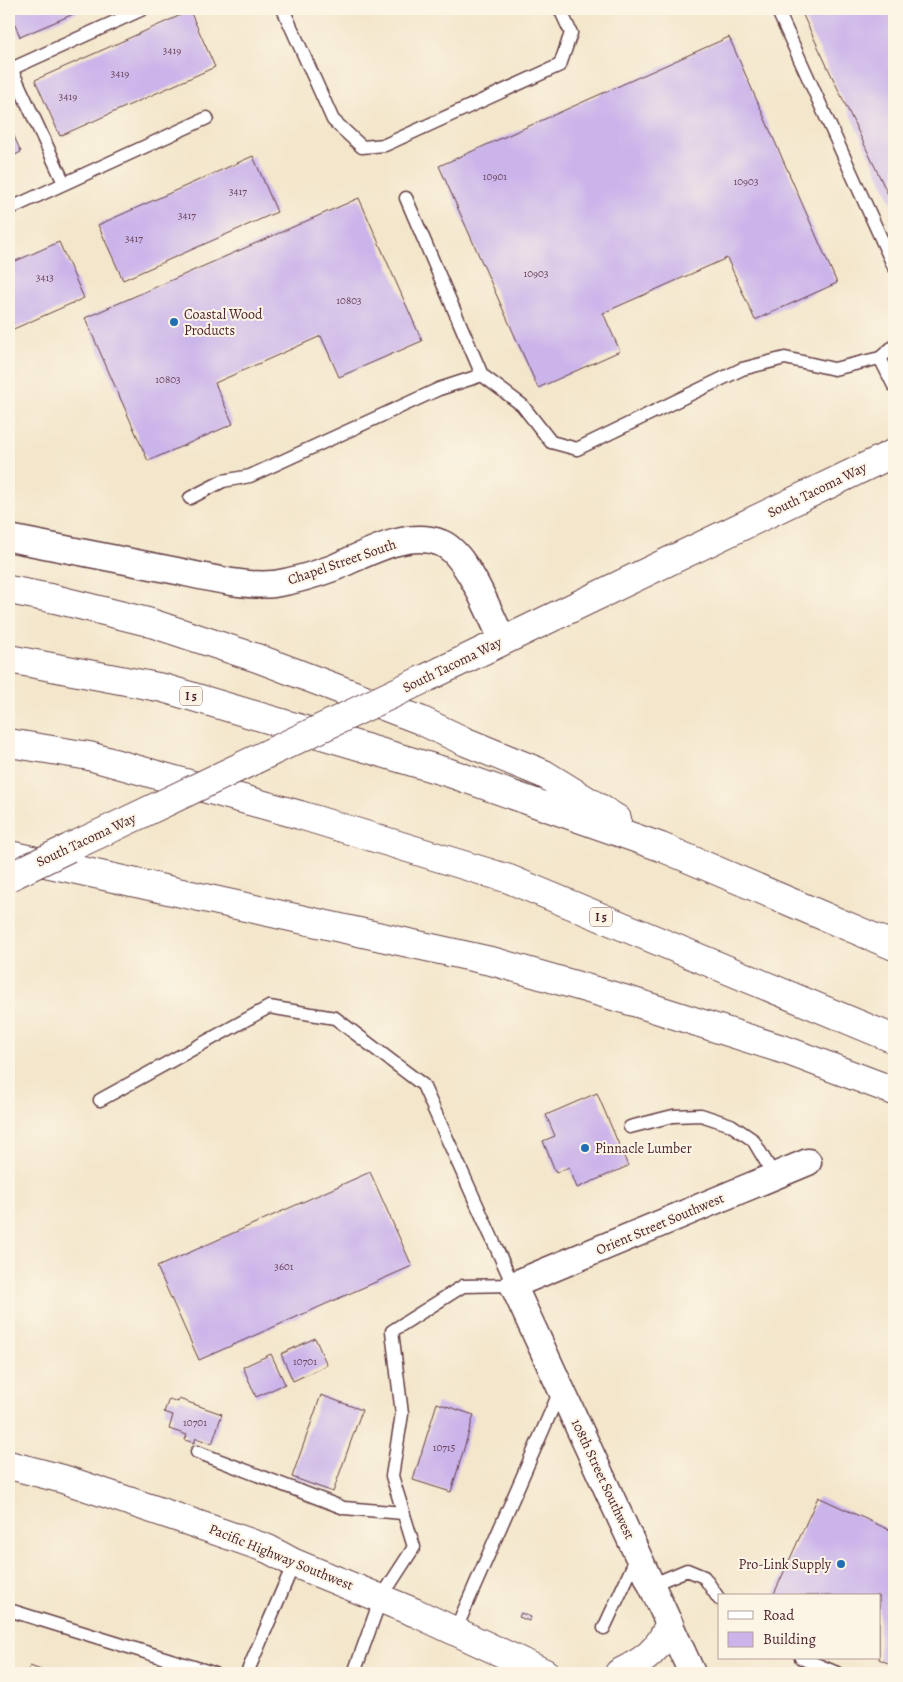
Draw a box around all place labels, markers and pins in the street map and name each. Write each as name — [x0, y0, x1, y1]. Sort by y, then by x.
place label: Coastal Wood Products — [184, 305, 263, 340]
marker: Coastal Wood Products — [168, 316, 180, 328]
place label: Pinnacle Lumber — [595, 1139, 692, 1158]
marker: Pinnacle Lumber — [579, 1142, 591, 1154]
place label: Pro-Link Supply — [738, 1555, 832, 1574]
marker: Pro-Link Supply — [835, 1558, 847, 1570]

